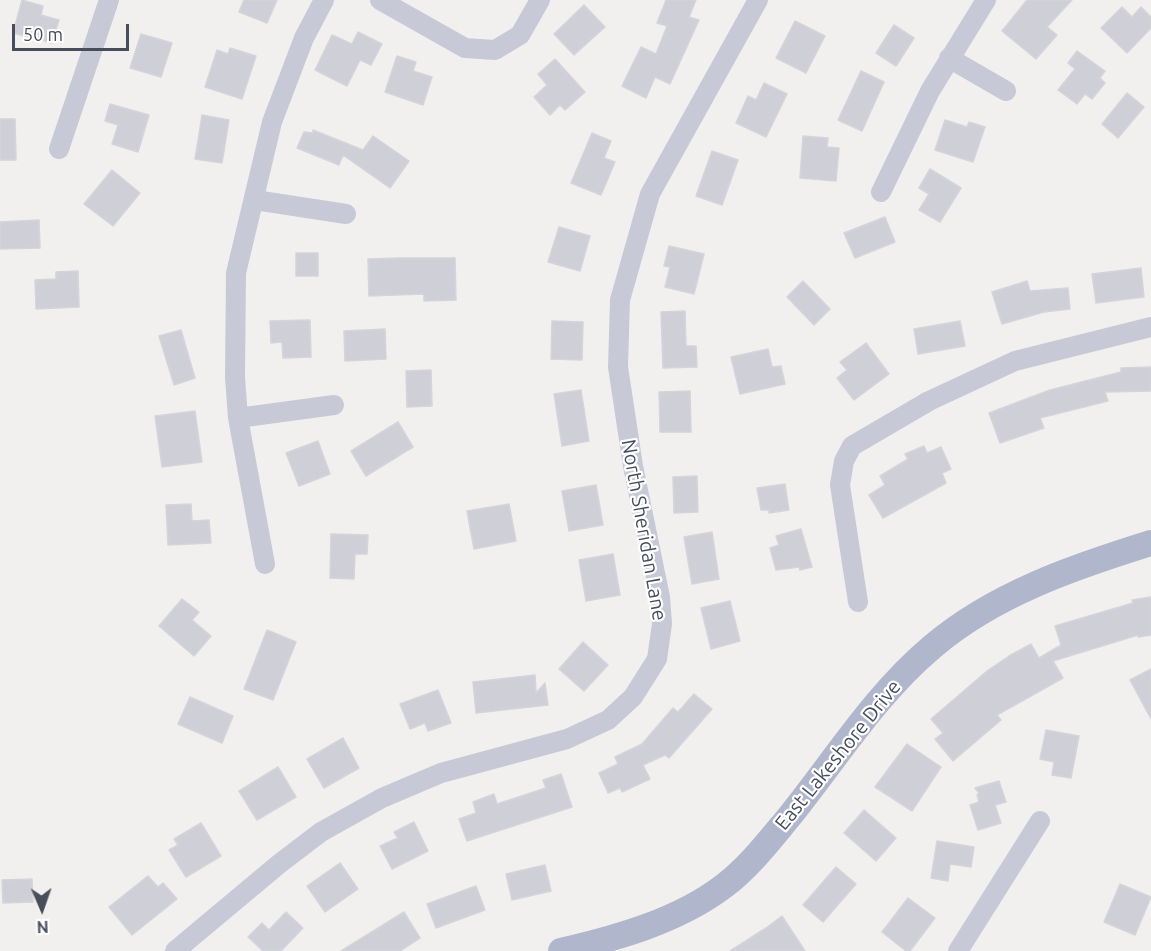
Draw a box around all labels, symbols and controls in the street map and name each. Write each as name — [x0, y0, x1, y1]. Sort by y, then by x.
scale bar — [15, 12, 132, 50]
text: 50 m — [23, 24, 63, 44]
street label: North Sheridan Lane — [616, 437, 672, 623]
street label: East Lakeshore Drive — [770, 675, 906, 835]
north arrow — [12, 879, 72, 939]
text: N — [36, 918, 49, 936]

